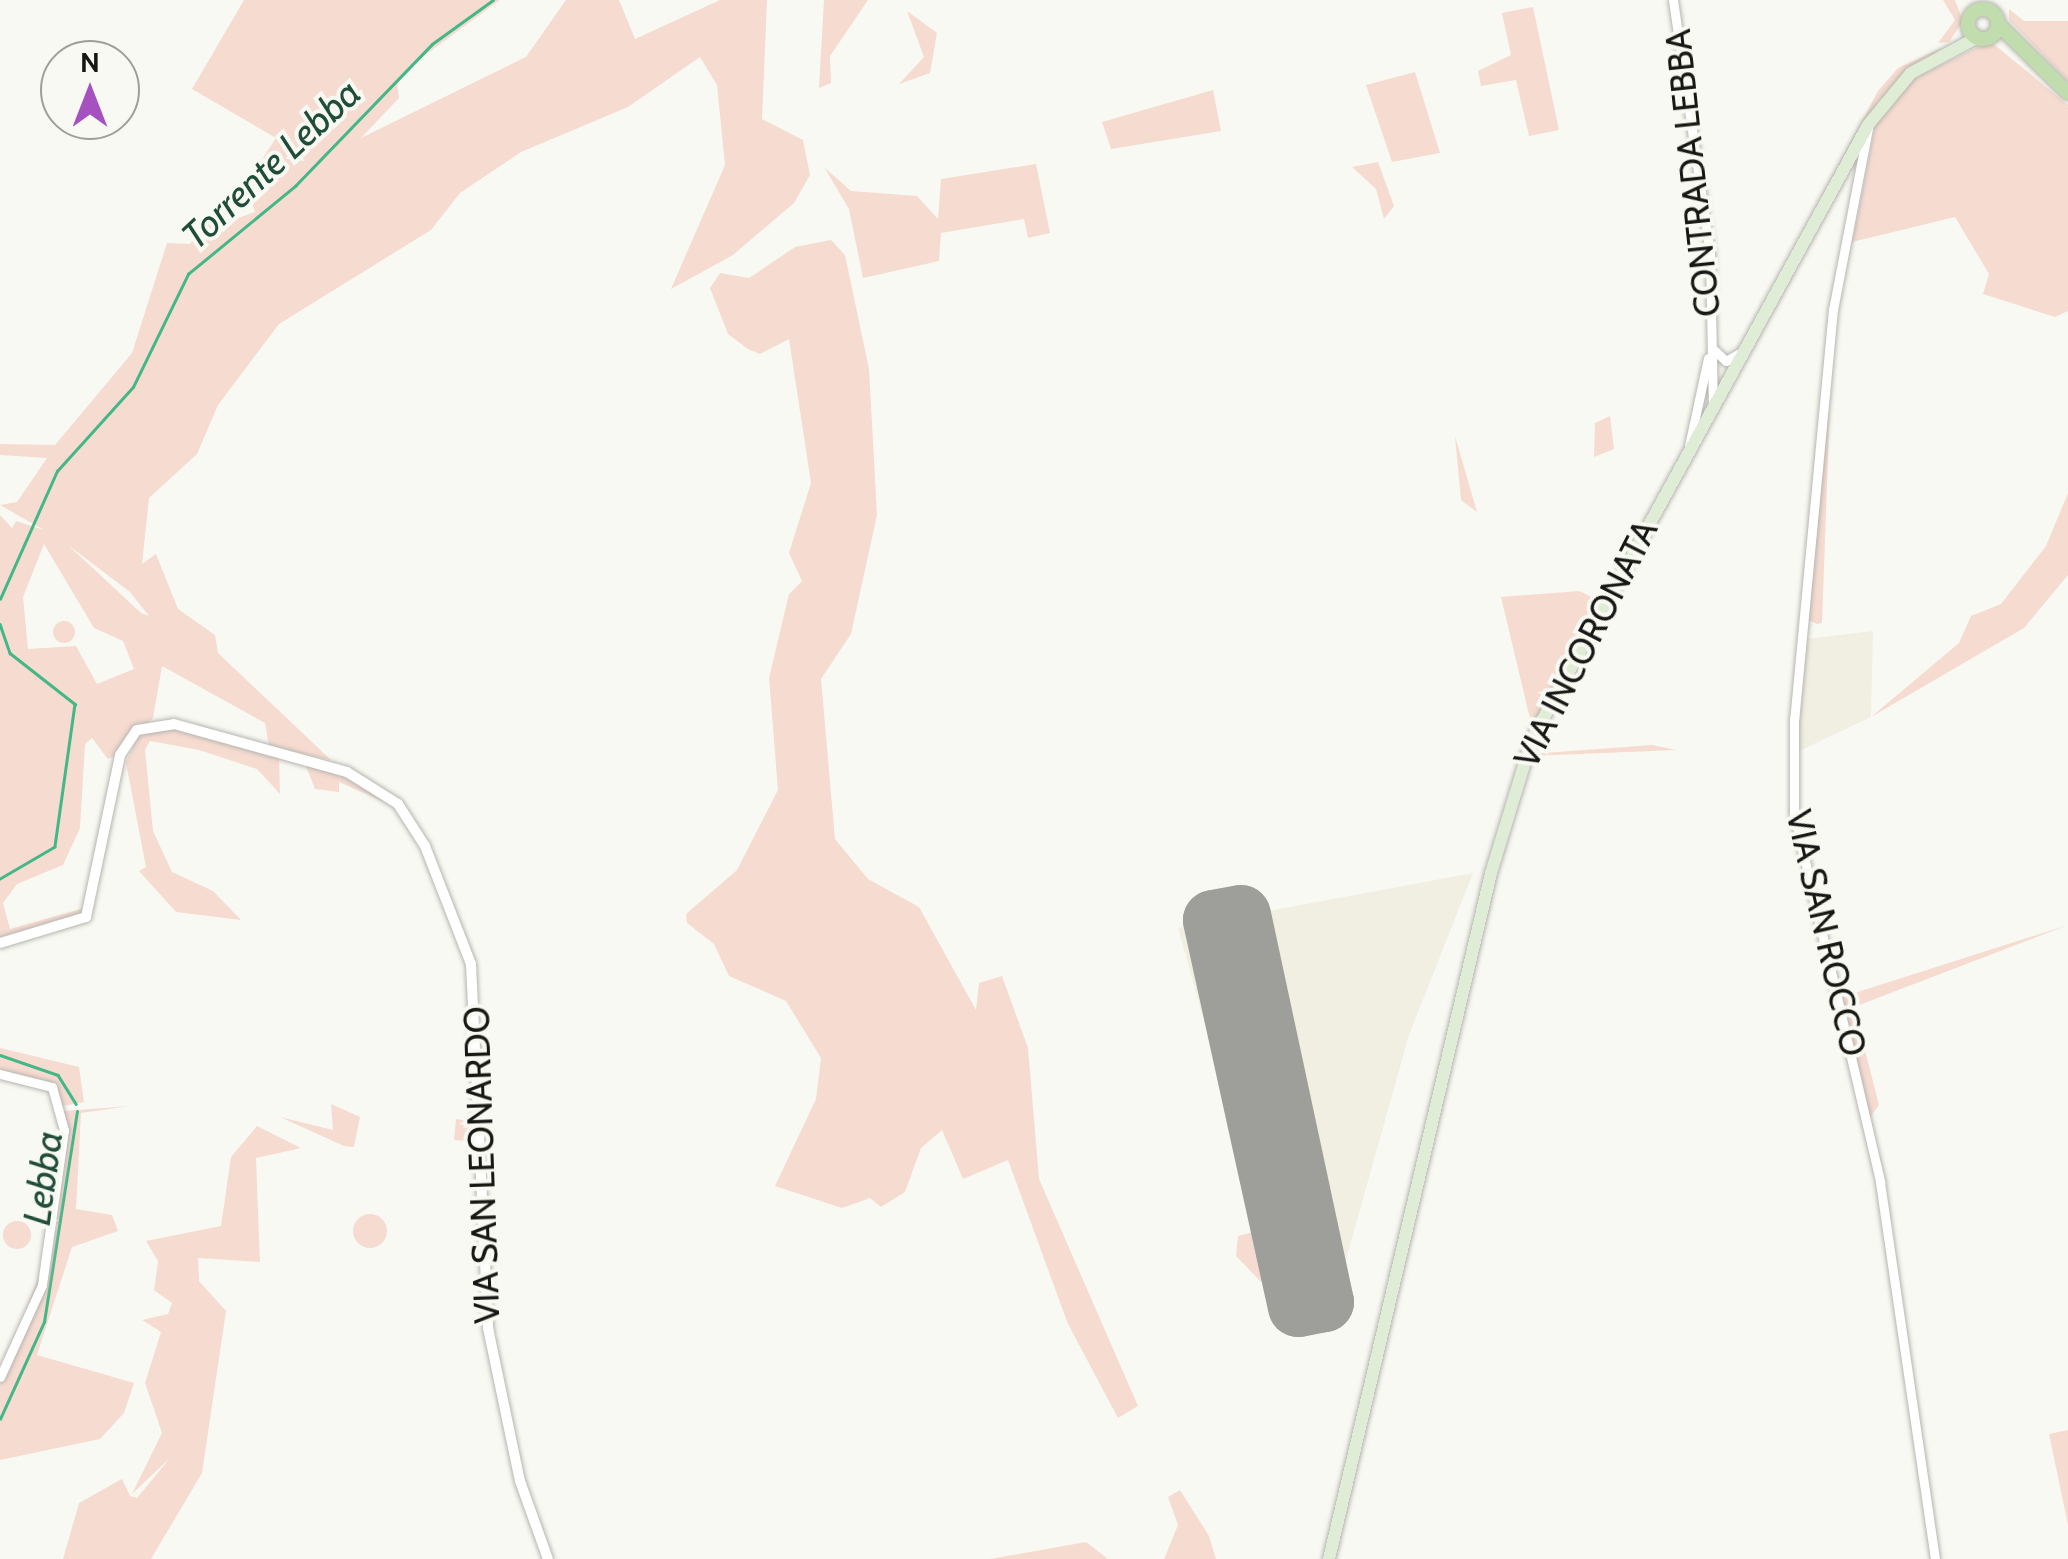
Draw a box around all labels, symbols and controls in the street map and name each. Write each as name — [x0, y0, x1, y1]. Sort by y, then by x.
street label: CONTRADA LEBBA — [1657, 27, 1729, 319]
north arrow — [40, 40, 140, 140]
text: N — [80, 45, 100, 79]
water label: Torrente Lebba — [172, 70, 370, 258]
street label: VIA INCORONATA — [1506, 513, 1666, 775]
street label: VIA SAN ROCCO — [1777, 806, 1875, 1060]
street label: VIA SAN LEONARDO — [455, 1006, 509, 1324]
water label: Lebba — [14, 1128, 72, 1228]

